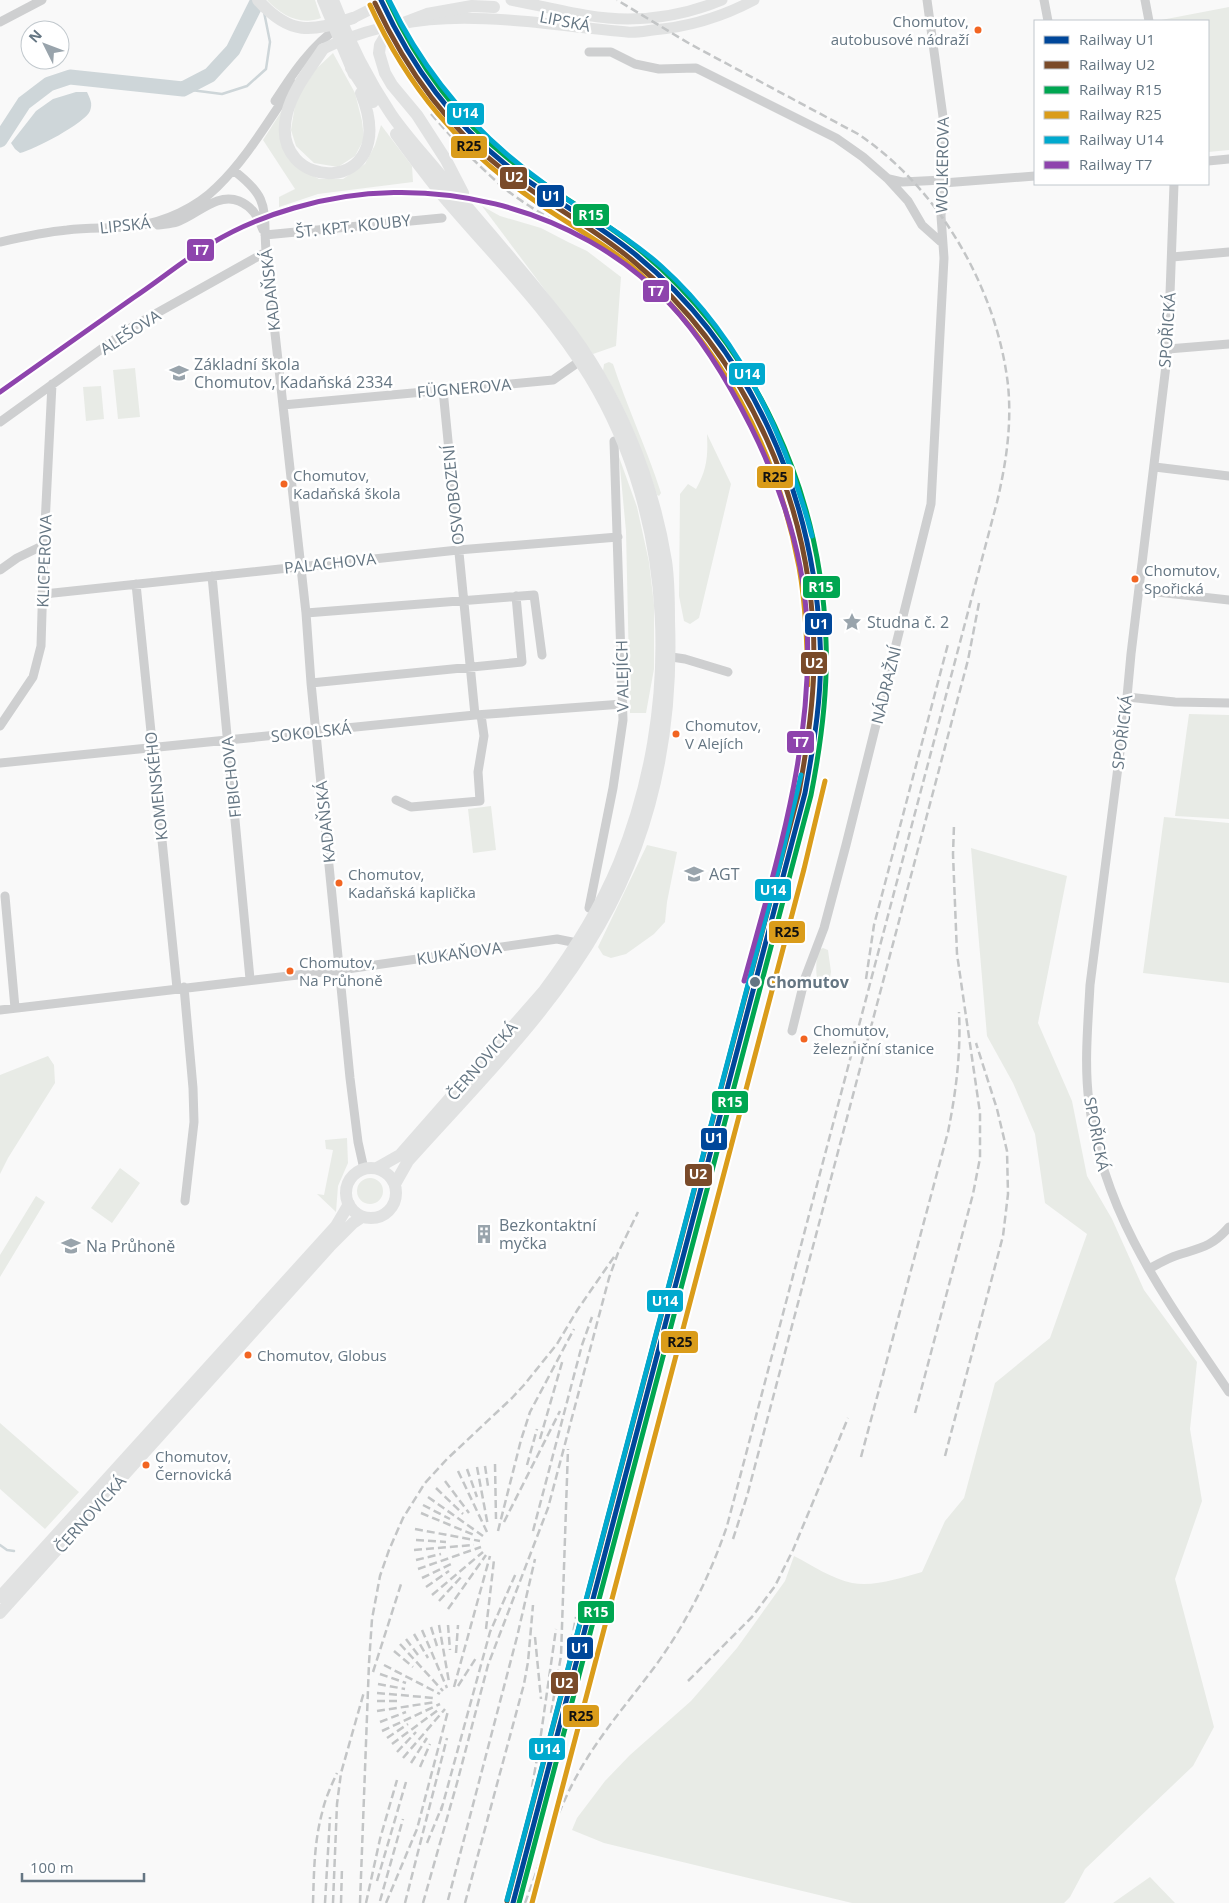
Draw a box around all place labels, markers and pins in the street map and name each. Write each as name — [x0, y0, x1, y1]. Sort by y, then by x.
place label: Chomutov, autobusové nádraží — [831, 11, 970, 49]
marker: Chomutov, autobusové nádraží — [973, 25, 983, 35]
place label: Základní škola Chomutov, Kadaňská 2334 — [194, 353, 393, 393]
school or university icon: Základní škola Chomutov, Kadaňská 2334 — [168, 362, 190, 384]
place label: Chomutov, Kadaňská škola — [293, 465, 401, 503]
marker: Chomutov, Kadaňská škola — [279, 479, 289, 489]
place label: Chomutov, Spořická — [1144, 560, 1221, 598]
marker: Chomutov, Spořická — [1130, 574, 1140, 584]
place icon: Studna č. 2 — [841, 611, 863, 633]
place label: Studna č. 2 — [867, 611, 949, 633]
place label: Chomutov, V Alejích — [685, 715, 762, 753]
marker: Chomutov, V Alejích — [671, 729, 681, 739]
school or university icon: AGT — [683, 863, 705, 885]
place label: AGT — [709, 863, 740, 885]
place label: Chomutov, Kadaňská kaplička — [348, 864, 476, 902]
marker: Chomutov, Kadaňská kaplička — [334, 878, 344, 888]
place label: Chomutov, Na Průhoně — [299, 952, 383, 990]
marker: Chomutov, Na Průhoně — [285, 966, 295, 976]
place label: Chomutov — [766, 971, 850, 993]
marker: Chomutov — [748, 975, 762, 989]
place label: Chomutov, železniční stanice — [813, 1020, 934, 1058]
marker: Chomutov, železniční stanice — [799, 1034, 809, 1044]
place label: Bezkontaktní myčka — [499, 1214, 597, 1254]
building icon: Bezkontaktní myčka — [473, 1223, 495, 1245]
school or university icon: Na Průhoně — [60, 1235, 82, 1257]
place label: Na Průhoně — [86, 1235, 175, 1257]
place label: Chomutov, Globus — [257, 1345, 387, 1365]
marker: Chomutov, Globus — [243, 1350, 253, 1360]
place label: Chomutov, Černovická — [155, 1446, 232, 1484]
marker: Chomutov, Černovická — [141, 1460, 151, 1470]

